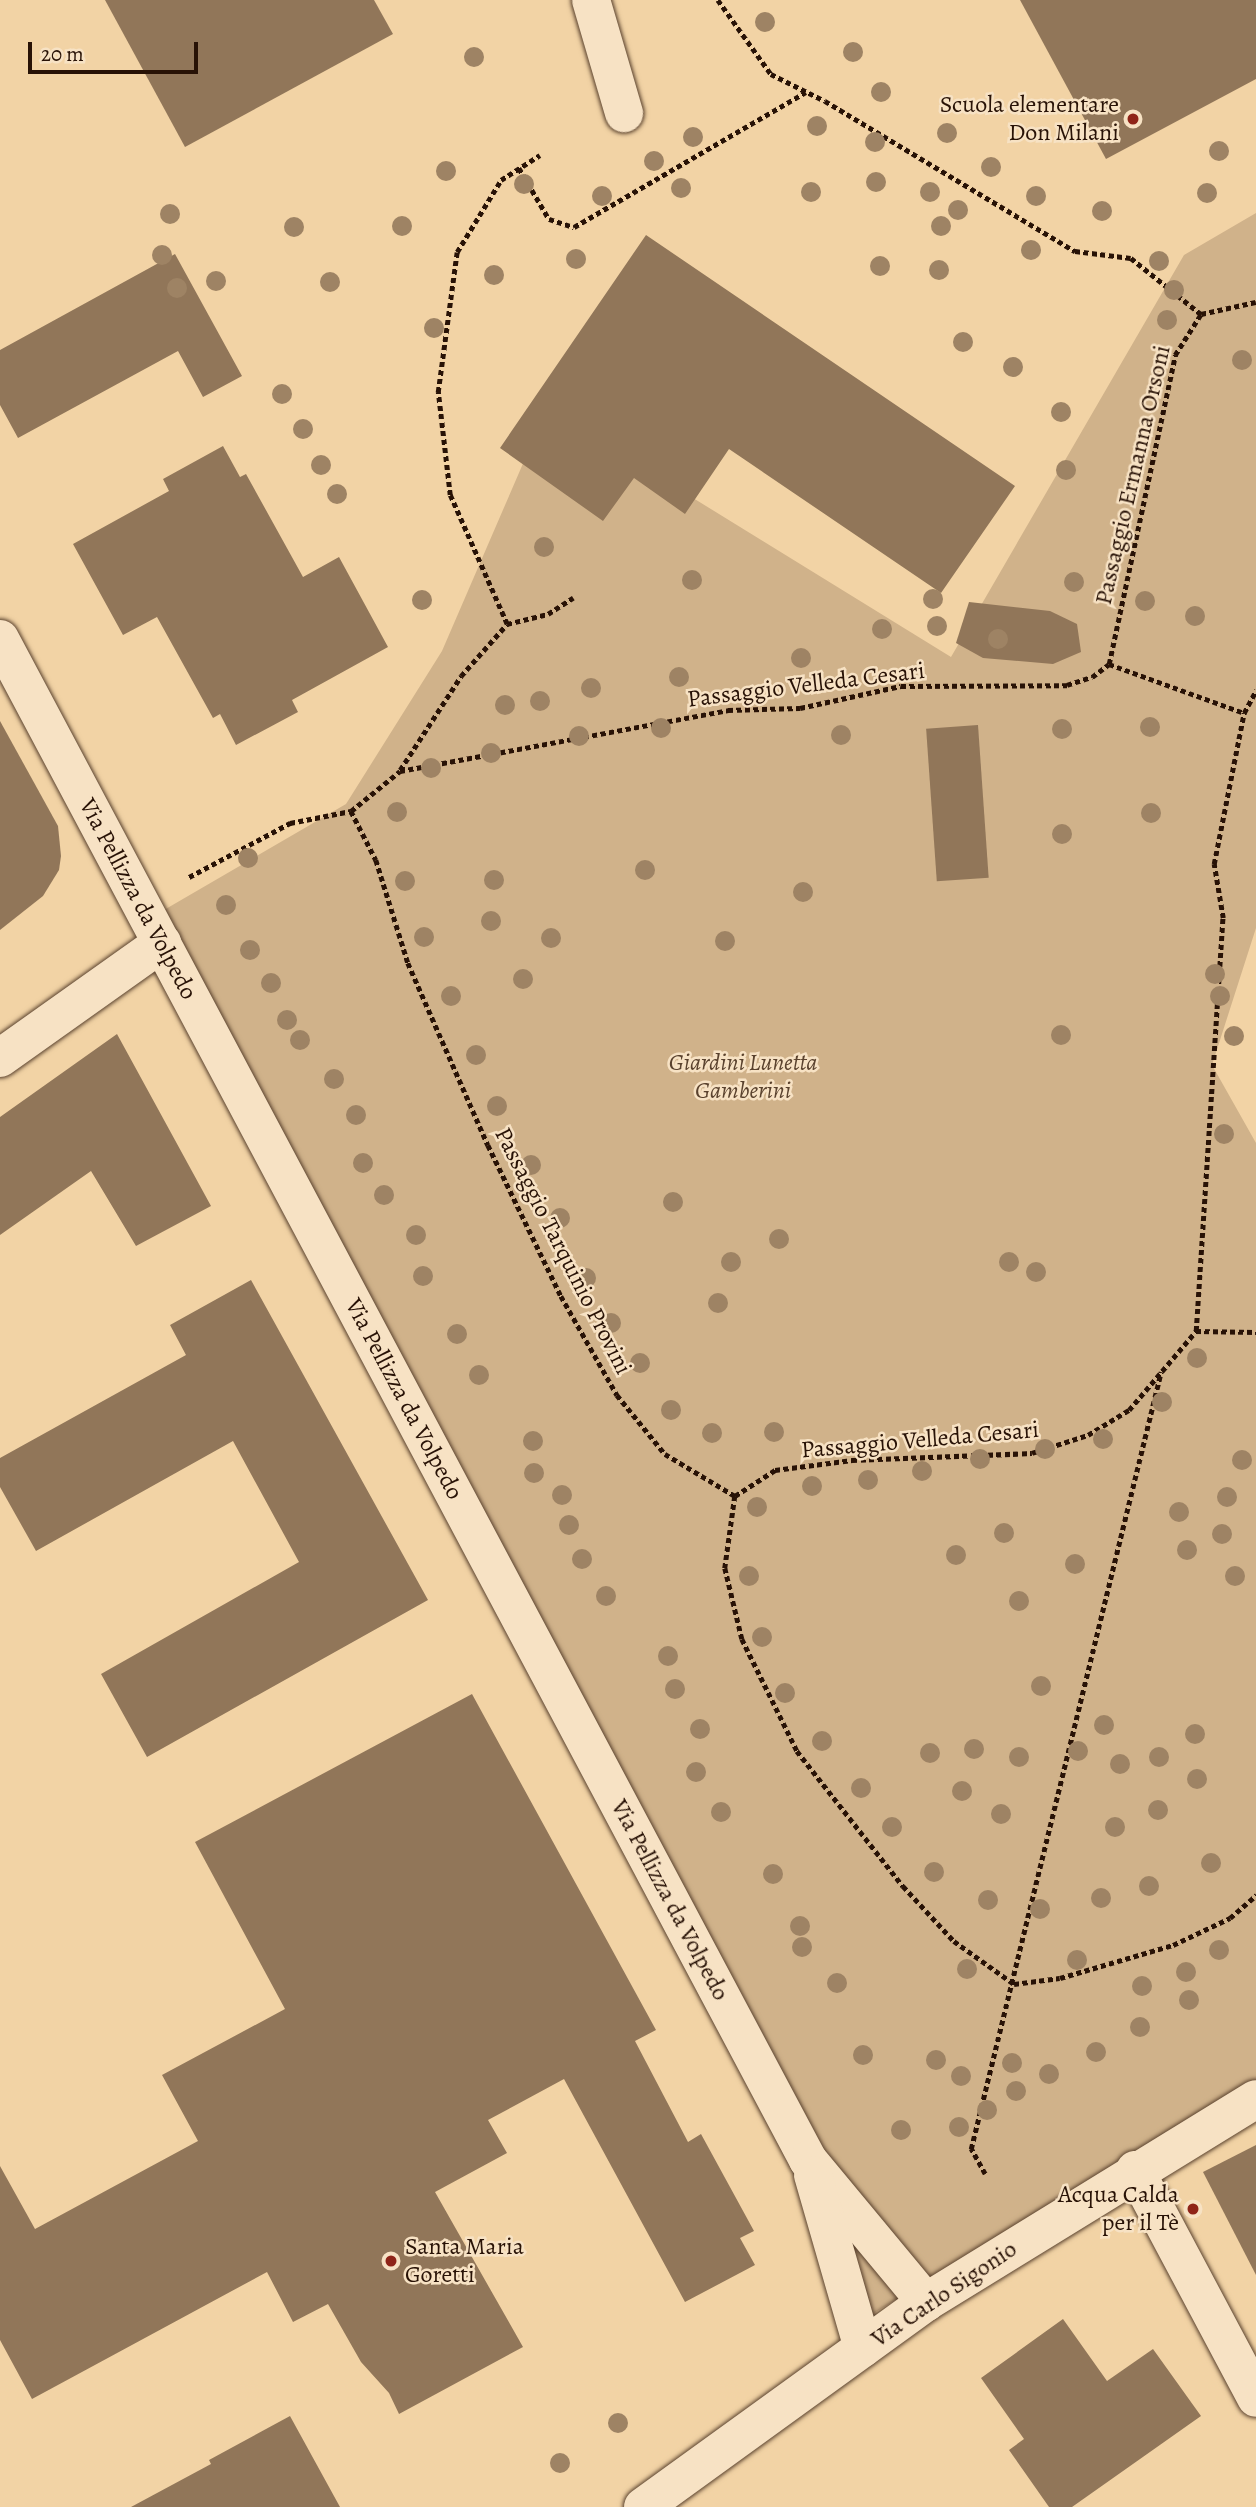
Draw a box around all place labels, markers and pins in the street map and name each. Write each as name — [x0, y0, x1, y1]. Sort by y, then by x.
place label: Scuola elementare Don Milani — [940, 91, 1119, 147]
marker: Scuola elementare Don Milani — [1125, 111, 1141, 127]
place label: Acqua Calda per il Tè — [1058, 2181, 1179, 2237]
marker: Acqua Calda per il Tè — [1185, 2201, 1201, 2217]
place label: Santa Maria Goretti — [405, 2233, 524, 2289]
marker: Santa Maria Goretti — [383, 2253, 399, 2269]

